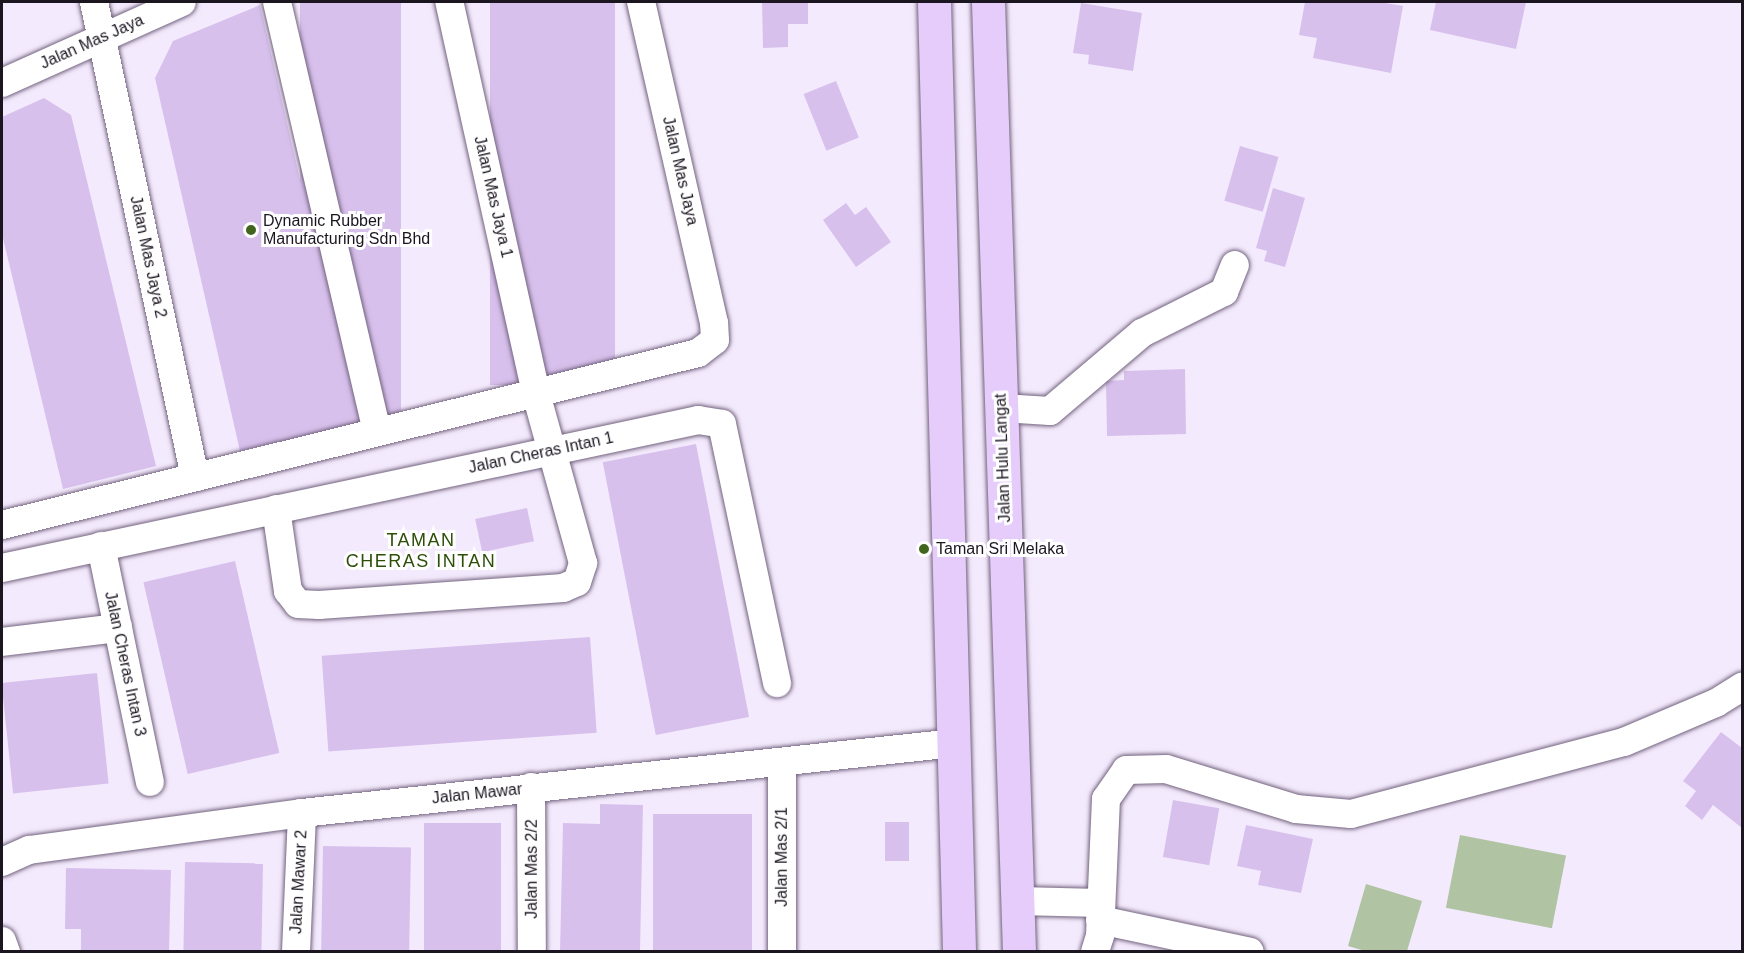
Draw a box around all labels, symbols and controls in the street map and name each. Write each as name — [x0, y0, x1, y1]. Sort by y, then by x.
street label: Jalan Mas Jaya — [37, 11, 147, 73]
street label: Jalan Mas Jaya — [658, 115, 702, 227]
street label: Jalan Mas Jaya 1 — [470, 134, 516, 260]
street label: Jalan Mas Jaya 2 — [126, 194, 170, 320]
place label: Dynamic Rubber Manufacturing Sdn Bhd — [263, 211, 430, 249]
marker: Dynamic Rubber Manufacturing Sdn Bhd — [244, 223, 258, 237]
street label: Jalan Hulu Langat — [991, 393, 1015, 523]
street label: Jalan Cheras Intan 1 — [467, 428, 615, 478]
district label: TAMAN CHERAS INTAN — [346, 530, 496, 572]
place label: Taman Sri Melaka — [936, 539, 1064, 559]
marker: Taman Sri Melaka — [917, 542, 931, 556]
street label: Jalan Cheras Intan 3 — [100, 590, 150, 738]
street label: Jalan Mawar — [431, 780, 523, 808]
street label: Jalan Mas 2/1 — [772, 807, 792, 907]
street label: Jalan Mas 2/2 — [522, 819, 542, 919]
street label: Jalan Mawar 2 — [287, 830, 311, 934]

